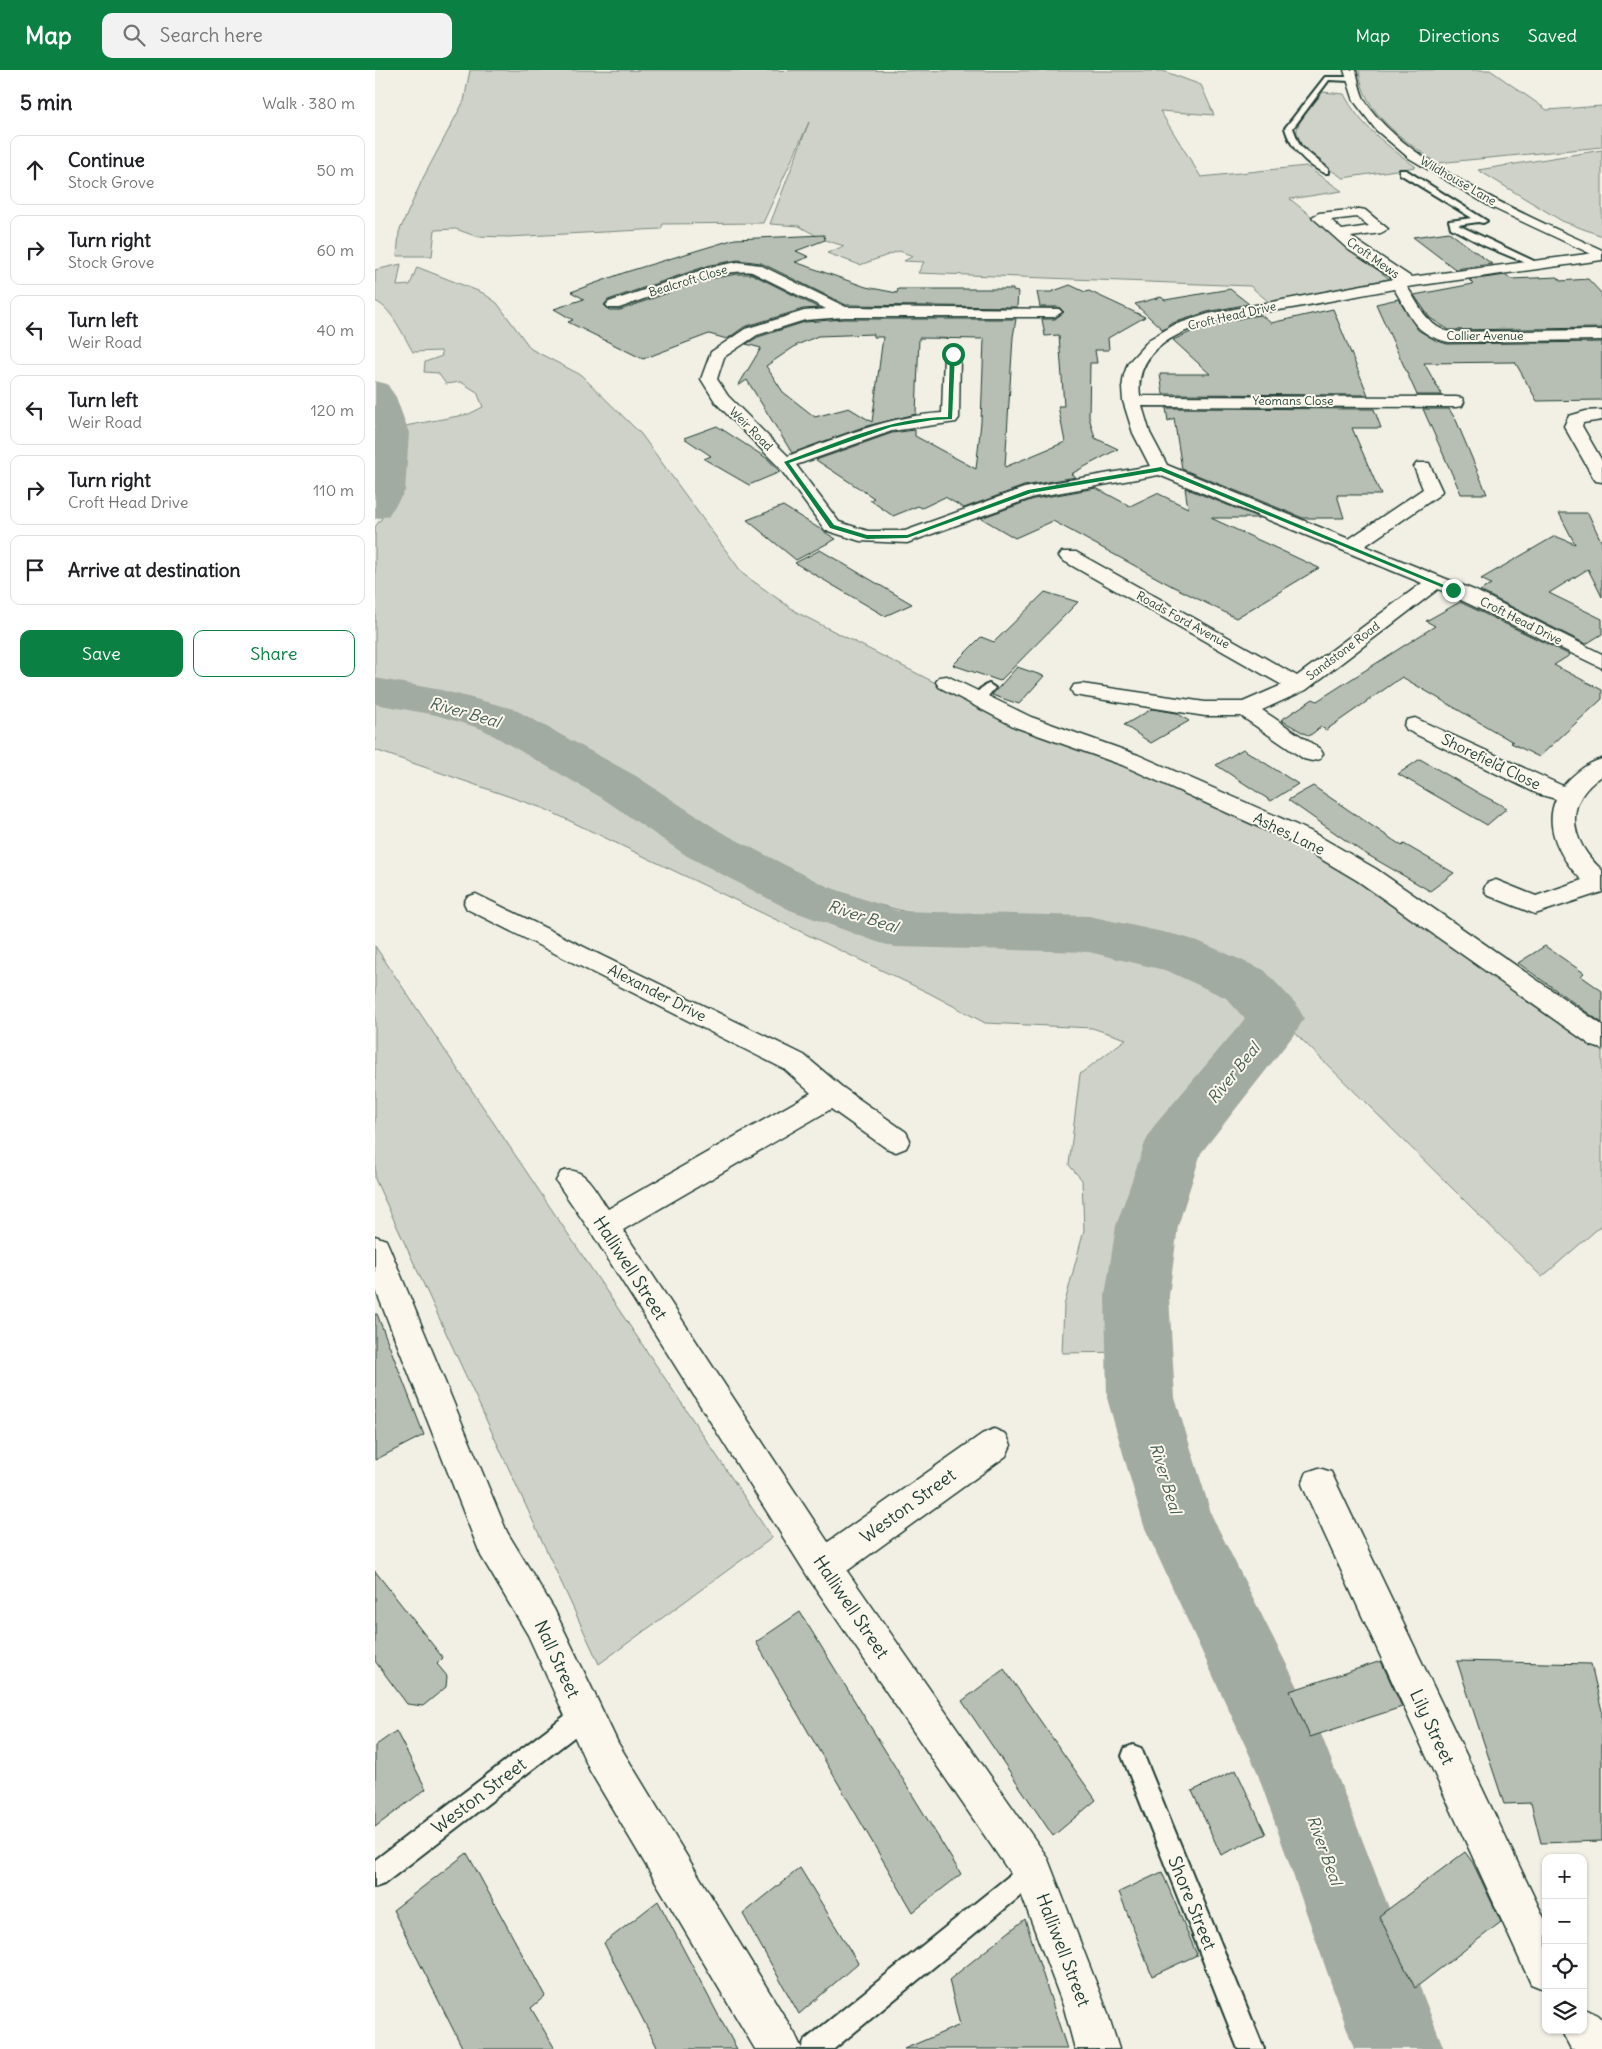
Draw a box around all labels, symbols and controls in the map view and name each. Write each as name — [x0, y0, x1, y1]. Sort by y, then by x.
search box — [102, 13, 452, 58]
text: Map — [25, 20, 72, 50]
icon: search — [120, 21, 148, 49]
text: Search here — [160, 23, 263, 47]
text: Map — [1355, 24, 1390, 47]
text: Directions — [1418, 24, 1500, 47]
text: Saved — [1528, 24, 1577, 47]
text: 5 min — [20, 89, 72, 116]
text: Walk · 380 m — [262, 93, 355, 113]
text: Continue — [68, 148, 145, 172]
street label: Wildhouse Lane — [1417, 153, 1499, 208]
icon: ahead — [21, 156, 49, 184]
text: 50 m — [316, 160, 354, 180]
text: Stock Grove — [68, 172, 154, 192]
text: Turn right — [68, 228, 151, 252]
street label: Croft Mews — [1344, 234, 1403, 281]
icon: right — [21, 236, 49, 264]
text: 60 m — [316, 240, 354, 260]
text: Stock Grove — [68, 252, 154, 272]
street label: Bealcroft Close — [647, 261, 729, 300]
street label: Croft Head Drive — [1186, 298, 1278, 333]
text: Turn left — [68, 308, 138, 332]
icon: left — [21, 316, 49, 344]
text: 40 m — [316, 320, 354, 340]
street label: Collier Avenue — [1446, 328, 1524, 343]
text: Weir Road — [68, 332, 142, 352]
route start — [942, 343, 965, 366]
text: Turn left — [68, 388, 138, 412]
street label: Yeomans Close — [1253, 393, 1333, 408]
icon: left — [21, 396, 49, 424]
text: 120 m — [311, 400, 354, 420]
street label: Weir Road — [726, 404, 776, 454]
text: Weir Road — [68, 412, 142, 432]
text: Turn right — [68, 468, 151, 492]
icon: right — [21, 476, 49, 504]
text: 110 m — [313, 480, 354, 500]
text: Croft Head Drive — [68, 492, 188, 512]
icon: arrive — [21, 556, 49, 584]
text: Arrive at destination — [68, 558, 241, 582]
route end — [1442, 579, 1465, 602]
street label: Roads Ford Avenue — [1134, 588, 1233, 651]
street label: Croft Head Drive — [1478, 593, 1565, 648]
street label: Sandstone Road — [1303, 618, 1382, 683]
button: Save — [20, 630, 183, 677]
button: Share — [193, 630, 355, 677]
water label: River Beal — [427, 692, 505, 732]
street label: Shorefield Close — [1439, 729, 1544, 794]
street label: Ashes Lane — [1250, 808, 1328, 859]
water label: River Beal — [826, 895, 903, 937]
street label: Alexander Drive — [605, 960, 709, 1025]
water label: River Beal — [1202, 1037, 1265, 1107]
street label: Halliwell Street — [588, 1211, 673, 1324]
water label: River Beal — [1146, 1440, 1187, 1518]
street label: Weston Street — [855, 1463, 960, 1548]
street label: Halliwell Street — [808, 1551, 894, 1663]
street label: Nall Street — [529, 1616, 585, 1701]
street label: Lily Street — [1405, 1685, 1460, 1768]
street label: Weston Street — [427, 1753, 531, 1839]
water label: River Beal — [1303, 1813, 1348, 1890]
street label: Shore Street — [1163, 1852, 1222, 1953]
map controls — [1542, 1854, 1587, 2034]
button: + — [1542, 1854, 1587, 1899]
street label: Halliwell Street — [1031, 1890, 1096, 2010]
button: − — [1542, 1899, 1587, 1944]
button: locate — [1542, 1944, 1587, 1989]
button: layers — [1542, 1989, 1587, 2034]

